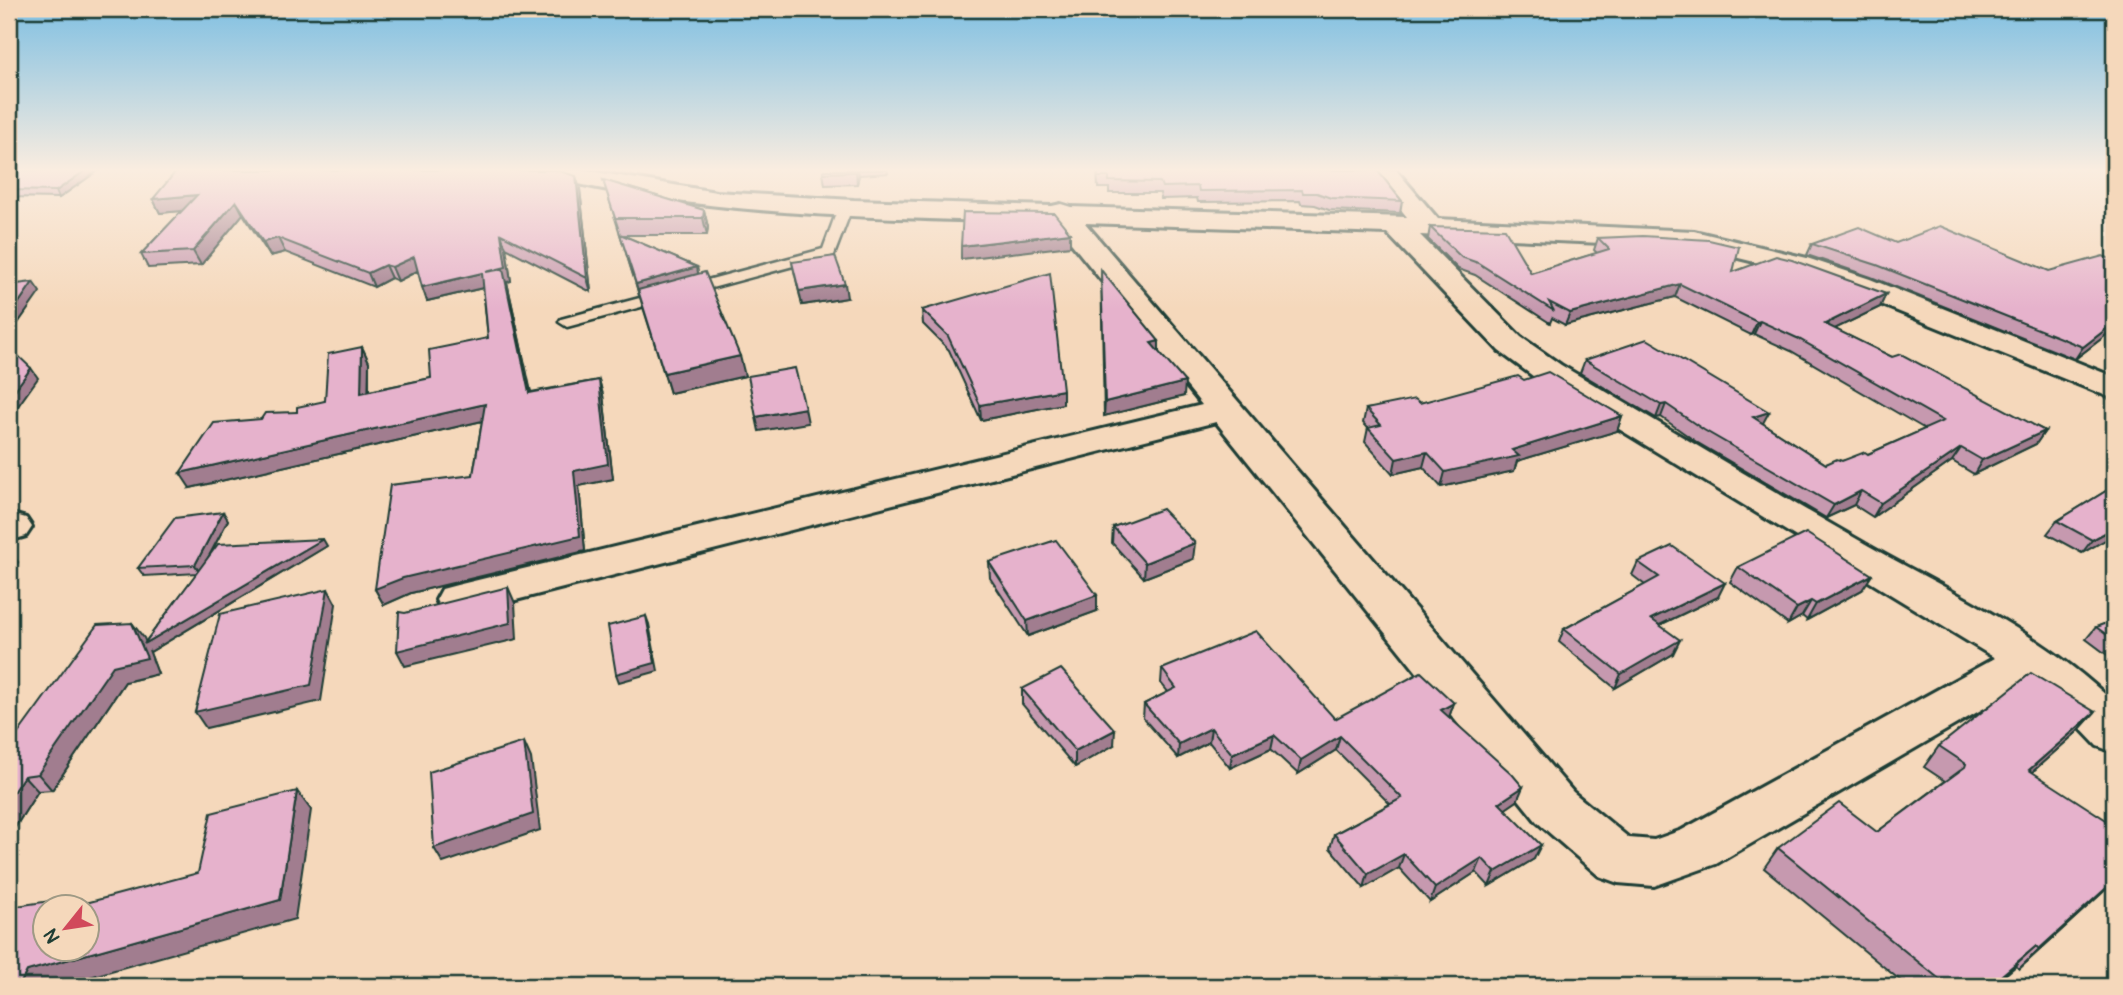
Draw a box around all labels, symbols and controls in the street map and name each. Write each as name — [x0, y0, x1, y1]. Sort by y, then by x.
north arrow — [32, 894, 102, 964]
text: N — [38, 924, 66, 948]

